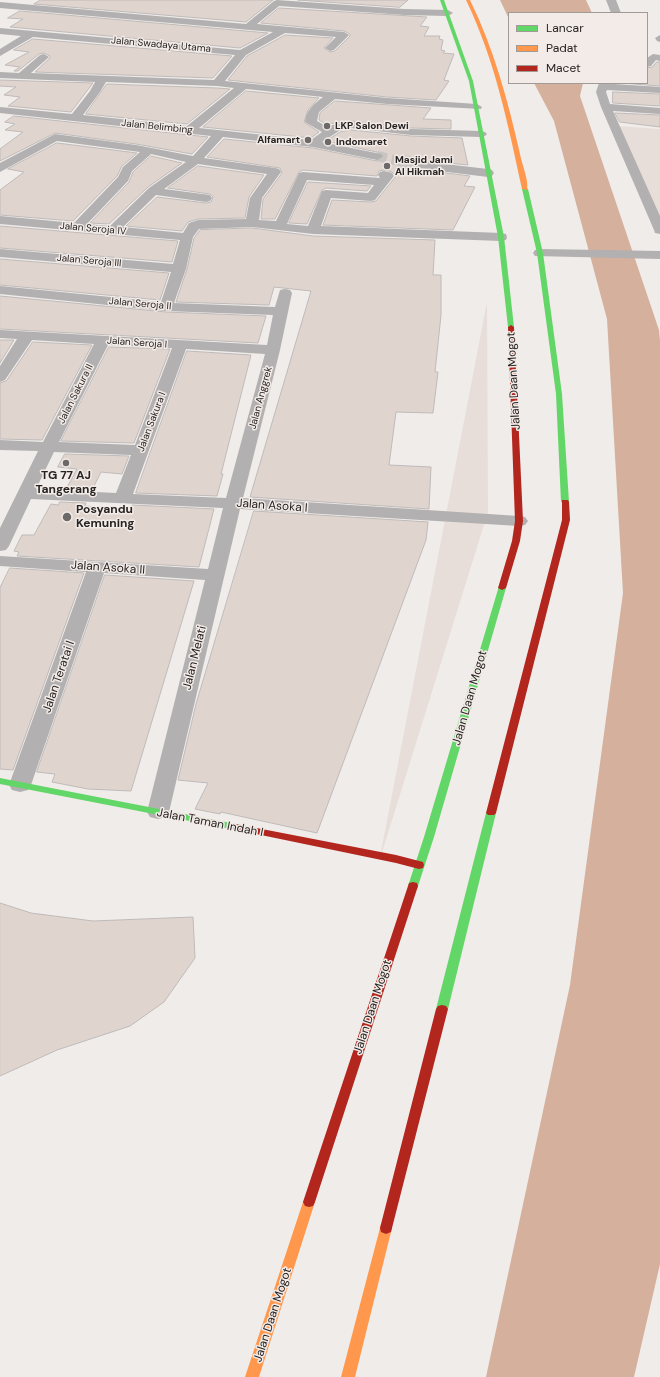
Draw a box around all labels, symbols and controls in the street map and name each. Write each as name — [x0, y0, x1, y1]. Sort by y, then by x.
legend — [508, 12, 648, 84]
text: Lancar — [546, 20, 584, 36]
street label: Jalan Swadaya Utama — [110, 35, 212, 55]
text: Padat — [546, 40, 578, 56]
text: Macet — [546, 60, 581, 76]
street label: Jalan Belimbing — [121, 117, 193, 137]
place label: LKP Salon Dewi — [335, 120, 409, 132]
marker: LKP Salon Dewi — [322, 121, 332, 131]
place label: Alfamart — [257, 134, 300, 146]
marker: Alfamart — [303, 135, 313, 145]
place label: Indomaret — [336, 136, 387, 148]
marker: Indomaret — [323, 137, 333, 147]
place label: Masjid Jami Al Hikmah — [395, 154, 453, 178]
marker: Masjid Jami Al Hikmah — [382, 161, 392, 171]
street label: Jalan Seroja IV — [59, 220, 127, 238]
street label: Jalan Seroja III — [56, 252, 122, 270]
street label: Jalan Seroja II — [108, 295, 172, 313]
street label: Jalan Daan Mogot — [504, 332, 524, 430]
street label: Jalan Seroja I — [106, 335, 168, 351]
street label: Jalan Sakura II — [56, 362, 96, 426]
street label: Jalan Anggrek — [247, 365, 275, 431]
street label: Jalan Sakura I — [135, 391, 169, 453]
marker: TG 77 AJ Tangerang — [61, 458, 71, 468]
place label: TG 77 AJ Tangerang — [35, 469, 97, 497]
street label: Jalan Asoka I — [236, 496, 308, 516]
place label: Posyandu Kemuning — [76, 503, 134, 531]
marker: Posyandu Kemuning — [61, 511, 73, 523]
street label: Jalan Asoka II — [70, 558, 146, 578]
street label: Jalan Melati — [180, 625, 210, 691]
street label: Jalan Teratai I — [40, 639, 78, 715]
street label: Jalan Daan Mogot — [450, 649, 490, 747]
street label: Jalan Taman Indah I — [156, 806, 264, 840]
street label: Jalan Daan Mogot — [351, 958, 395, 1056]
street label: Jalan Daan Mogot — [251, 1266, 295, 1364]

